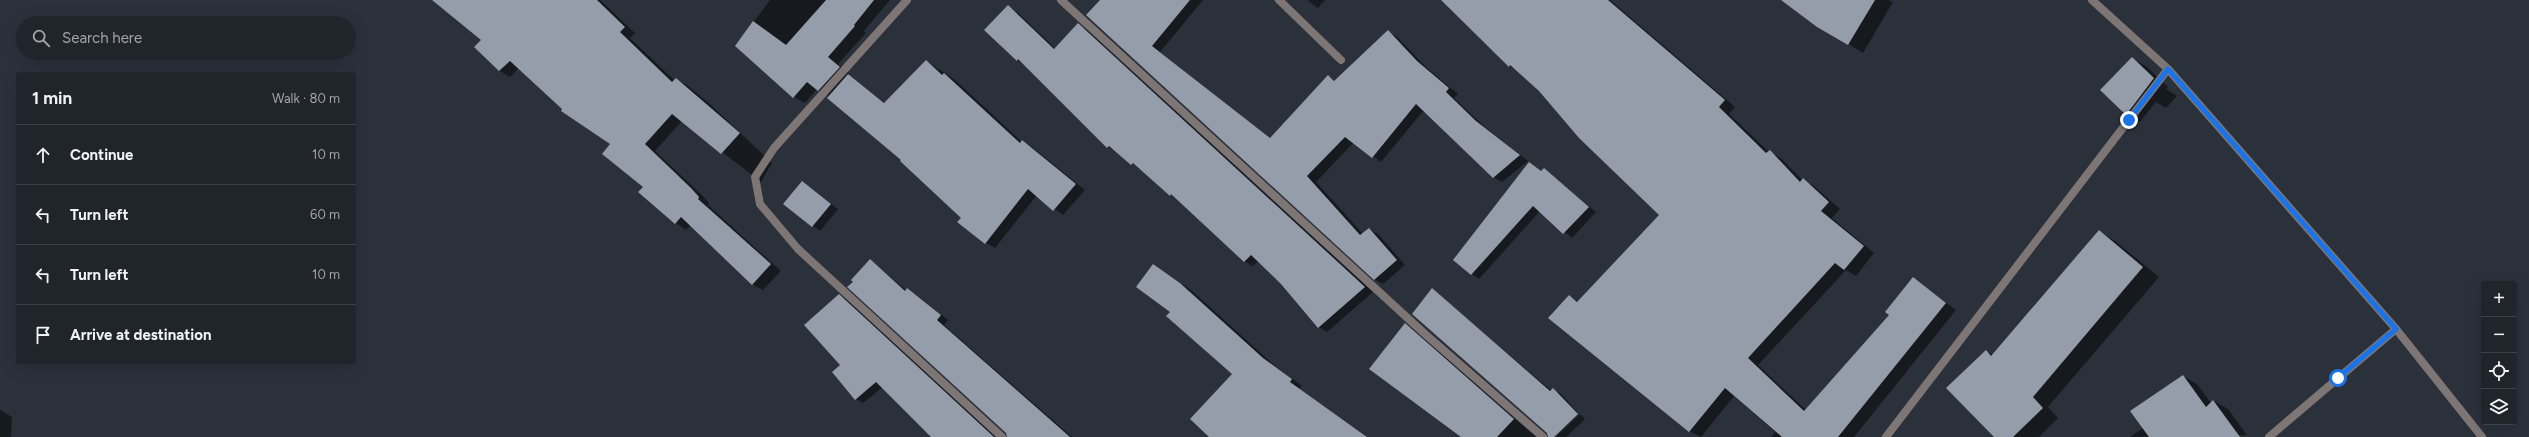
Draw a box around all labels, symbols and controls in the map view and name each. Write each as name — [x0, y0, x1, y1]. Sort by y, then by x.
search box — [16, 16, 356, 60]
icon: search — [30, 27, 52, 49]
text: Search here — [62, 29, 142, 47]
text: 1 min — [32, 88, 72, 108]
text: Walk · 80 m — [272, 91, 340, 106]
route end — [2120, 111, 2138, 129]
icon: ahead — [32, 144, 54, 166]
text: Continue — [70, 146, 133, 164]
text: 10 m — [312, 147, 340, 162]
icon: left — [32, 204, 54, 226]
text: Turn left — [70, 206, 128, 224]
text: 60 m — [310, 207, 340, 222]
icon: left — [32, 264, 54, 286]
text: Turn left — [70, 266, 128, 284]
text: 10 m — [312, 267, 340, 282]
map controls — [2481, 281, 2517, 425]
button: + — [2481, 281, 2517, 317]
button: − — [2481, 317, 2517, 353]
icon: arrive — [32, 324, 54, 346]
text: Arrive at destination — [70, 326, 211, 344]
button: locate — [2481, 353, 2517, 389]
route start — [2329, 369, 2347, 387]
button: layers — [2481, 389, 2517, 425]

